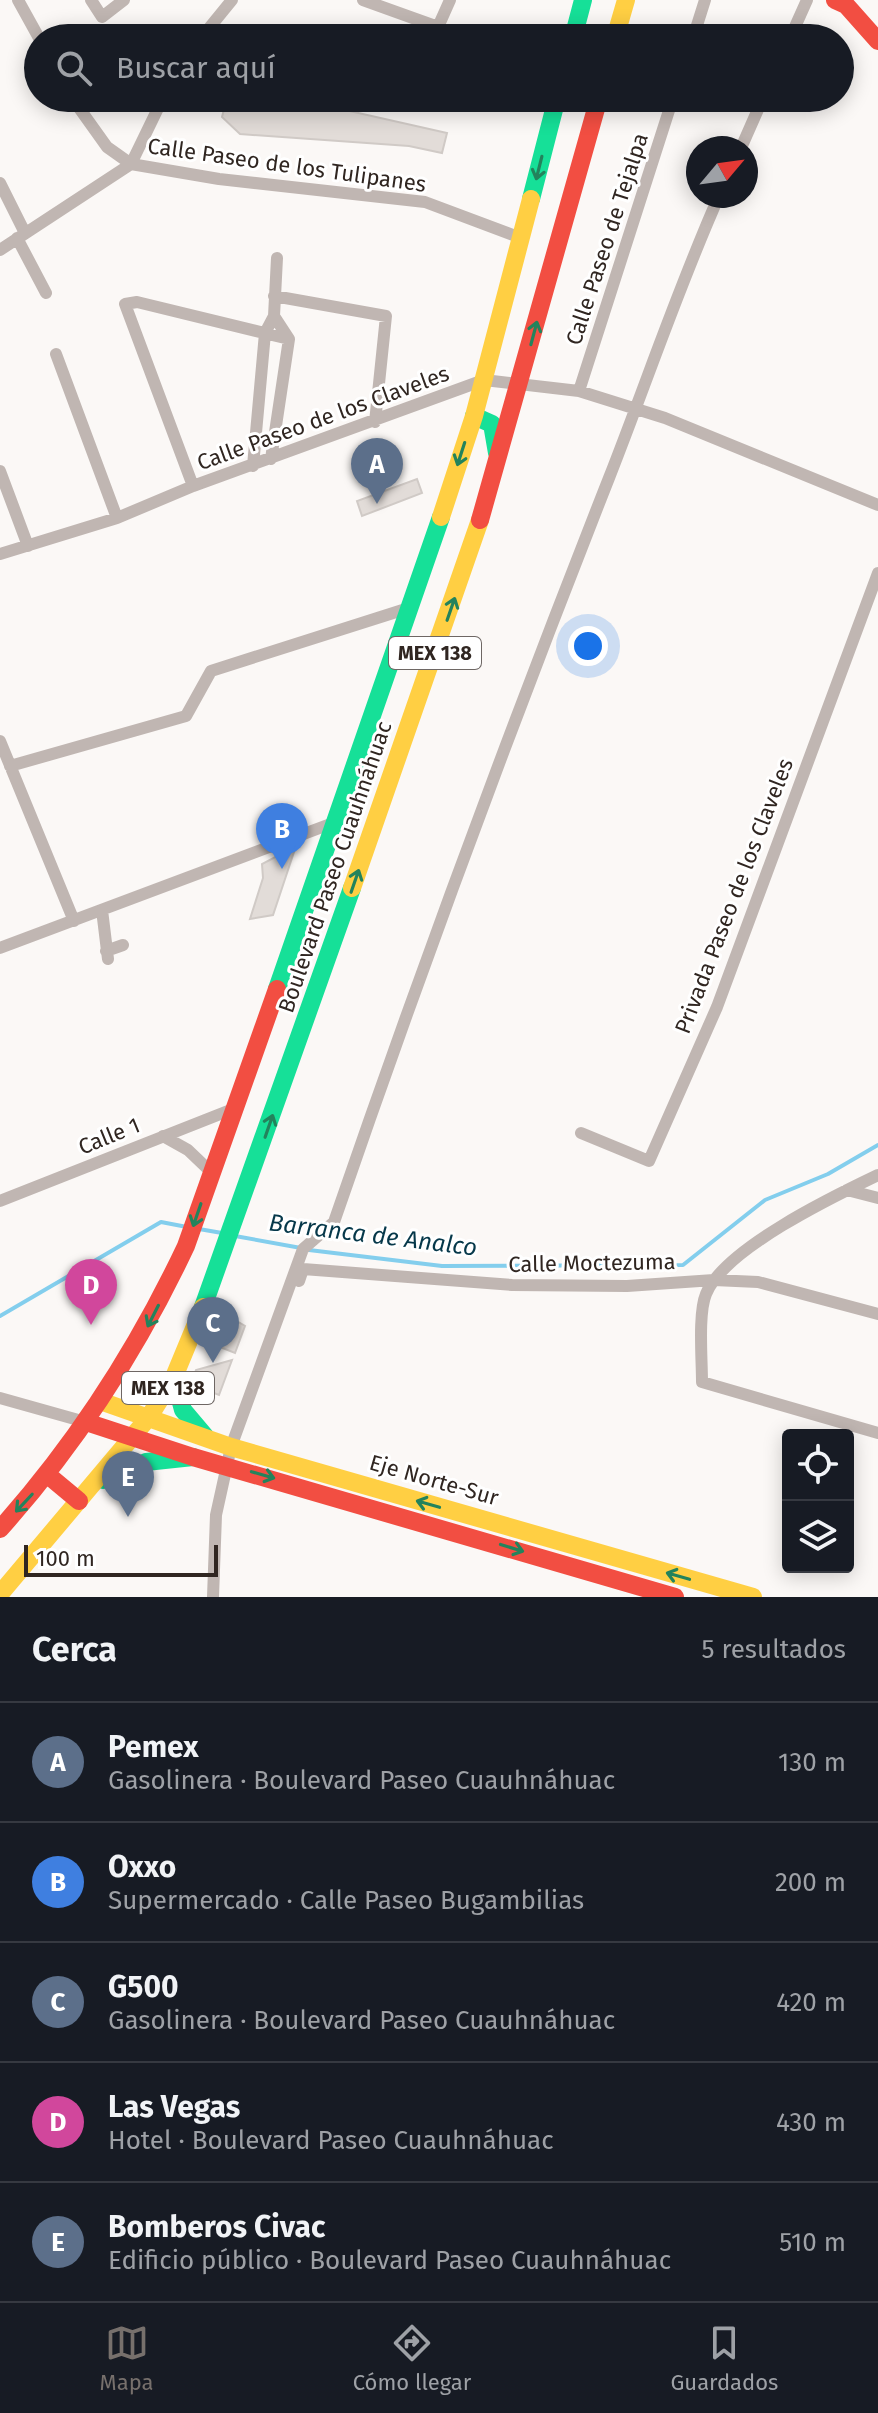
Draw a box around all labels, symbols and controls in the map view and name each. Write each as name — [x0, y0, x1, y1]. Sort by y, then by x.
search box — [24, 24, 854, 112]
icon: search — [52, 46, 96, 90]
text: Buscar aquí — [116, 50, 276, 86]
street label: Calle Paseo de Tejalpa — [560, 130, 654, 348]
street label: Calle Paseo de los Tulipanes — [146, 132, 428, 198]
north arrow — [686, 136, 758, 208]
one-way arrow — [531, 155, 546, 180]
one-way arrow — [527, 321, 542, 347]
street label: Calle Paseo de los Claveles — [193, 360, 453, 476]
pin: A — [351, 438, 403, 504]
one-way arrow — [452, 442, 467, 467]
one-way arrow — [445, 597, 459, 622]
your location — [568, 626, 608, 666]
road number: MEX 138 — [389, 637, 481, 669]
street label: Boulevard Paseo Cuauhnáhuac — [273, 718, 397, 1016]
street label: Privada Paseo de los Claveles — [669, 755, 799, 1037]
pin: B — [256, 803, 308, 869]
one-way arrow — [349, 868, 364, 893]
street label: Calle 1 — [74, 1111, 144, 1161]
one-way arrow — [263, 1114, 278, 1139]
one-way arrow — [188, 1202, 203, 1227]
water label: Barranca de Analco — [267, 1208, 479, 1262]
street label: Calle Moctezuma — [508, 1248, 676, 1278]
pin: D — [65, 1259, 117, 1325]
pin: C — [187, 1297, 239, 1363]
one-way arrow — [145, 1304, 161, 1328]
road number: MEX 138 — [122, 1372, 214, 1404]
map controls — [782, 1429, 854, 1573]
button: locate — [782, 1429, 854, 1501]
street label: Eje Norte-Sur — [366, 1449, 502, 1511]
pin: E — [102, 1451, 154, 1517]
one-way arrow — [249, 1468, 275, 1483]
one-way arrow — [16, 1492, 34, 1512]
one-way arrow — [416, 1496, 441, 1510]
button: layers — [782, 1501, 854, 1573]
scale bar — [24, 1541, 218, 1577]
one-way arrow — [499, 1541, 525, 1556]
text: 100 m — [36, 1545, 95, 1572]
one-way arrow — [665, 1568, 691, 1583]
text: Cerca — [32, 1629, 117, 1670]
text: 5 resultados — [702, 1634, 846, 1665]
text: Pemex — [108, 1729, 199, 1765]
text: A — [50, 1747, 66, 1778]
text: 130 m — [778, 1747, 846, 1778]
text: Gasolinera · Boulevard Paseo Cuauhnáhuac — [108, 1765, 615, 1796]
text: Oxxo — [108, 1849, 176, 1885]
text: B — [50, 1867, 66, 1898]
text: 200 m — [775, 1867, 846, 1898]
text: Supermercado · Calle Paseo Bugambilias — [108, 1885, 584, 1916]
text: G500 — [108, 1969, 179, 2005]
text: C — [51, 1987, 65, 2018]
text: 420 m — [776, 1987, 846, 2018]
text: Gasolinera · Boulevard Paseo Cuauhnáhuac — [108, 2005, 615, 2036]
text: Las Vegas — [108, 2089, 240, 2125]
text: D — [50, 2107, 66, 2138]
text: 430 m — [776, 2107, 846, 2138]
text: Hotel · Boulevard Paseo Cuauhnáhuac — [108, 2125, 554, 2156]
text: Bomberos Civac — [108, 2209, 325, 2245]
text: E — [51, 2227, 65, 2258]
text: 510 m — [779, 2227, 846, 2258]
text: Edificio público · Boulevard Paseo Cuauhnáhuac — [108, 2245, 671, 2276]
tab: Mapa — [100, 2321, 154, 2396]
tab: Cómo llegar — [353, 2321, 471, 2396]
tab: Guardados — [670, 2321, 778, 2396]

